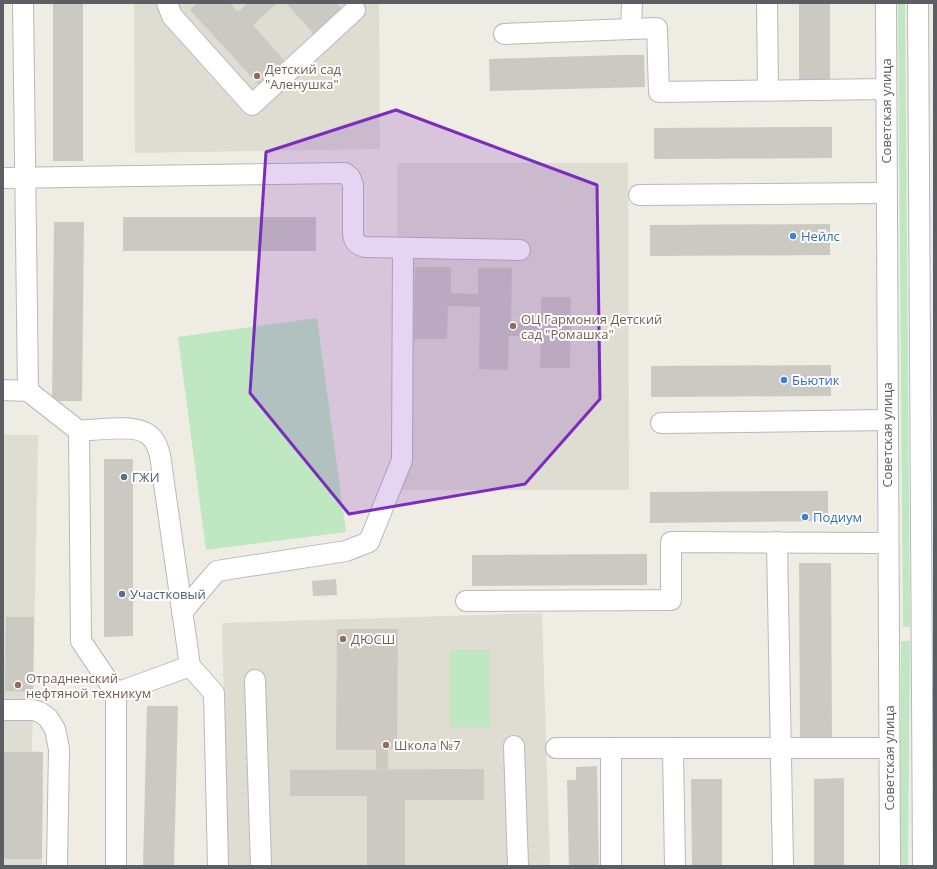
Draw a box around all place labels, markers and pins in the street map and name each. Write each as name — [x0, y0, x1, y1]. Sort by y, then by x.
place label: Детский сад "Аленушка" — [265, 60, 342, 93]
marker: Детский сад "Аленушка" — [252, 71, 262, 81]
place label: Нейлс — [801, 227, 840, 245]
marker: Нейлс — [788, 231, 798, 241]
place label: ОЦ Гармония Детский сад "Ромашка" — [521, 310, 662, 343]
marker: ОЦ Гармония Детский сад "Ромашка" — [508, 321, 518, 331]
place label: Бьютик — [792, 371, 840, 389]
marker: Бьютик — [779, 375, 789, 385]
place label: ГЖИ — [132, 468, 160, 486]
marker: ГЖИ — [119, 472, 129, 482]
place label: Подиум — [813, 508, 862, 526]
marker: Подиум — [800, 512, 810, 522]
place label: Участковый — [130, 585, 206, 603]
marker: Участковый — [117, 589, 127, 599]
place label: ДЮСШ — [351, 630, 395, 648]
marker: ДЮСШ — [338, 634, 348, 644]
place label: Отрадненский нефтяной техникум — [26, 669, 151, 702]
marker: Отрадненский нефтяной техникум — [13, 680, 23, 690]
place label: Школа №7 — [394, 736, 461, 754]
marker: Школа №7 — [381, 740, 391, 750]

